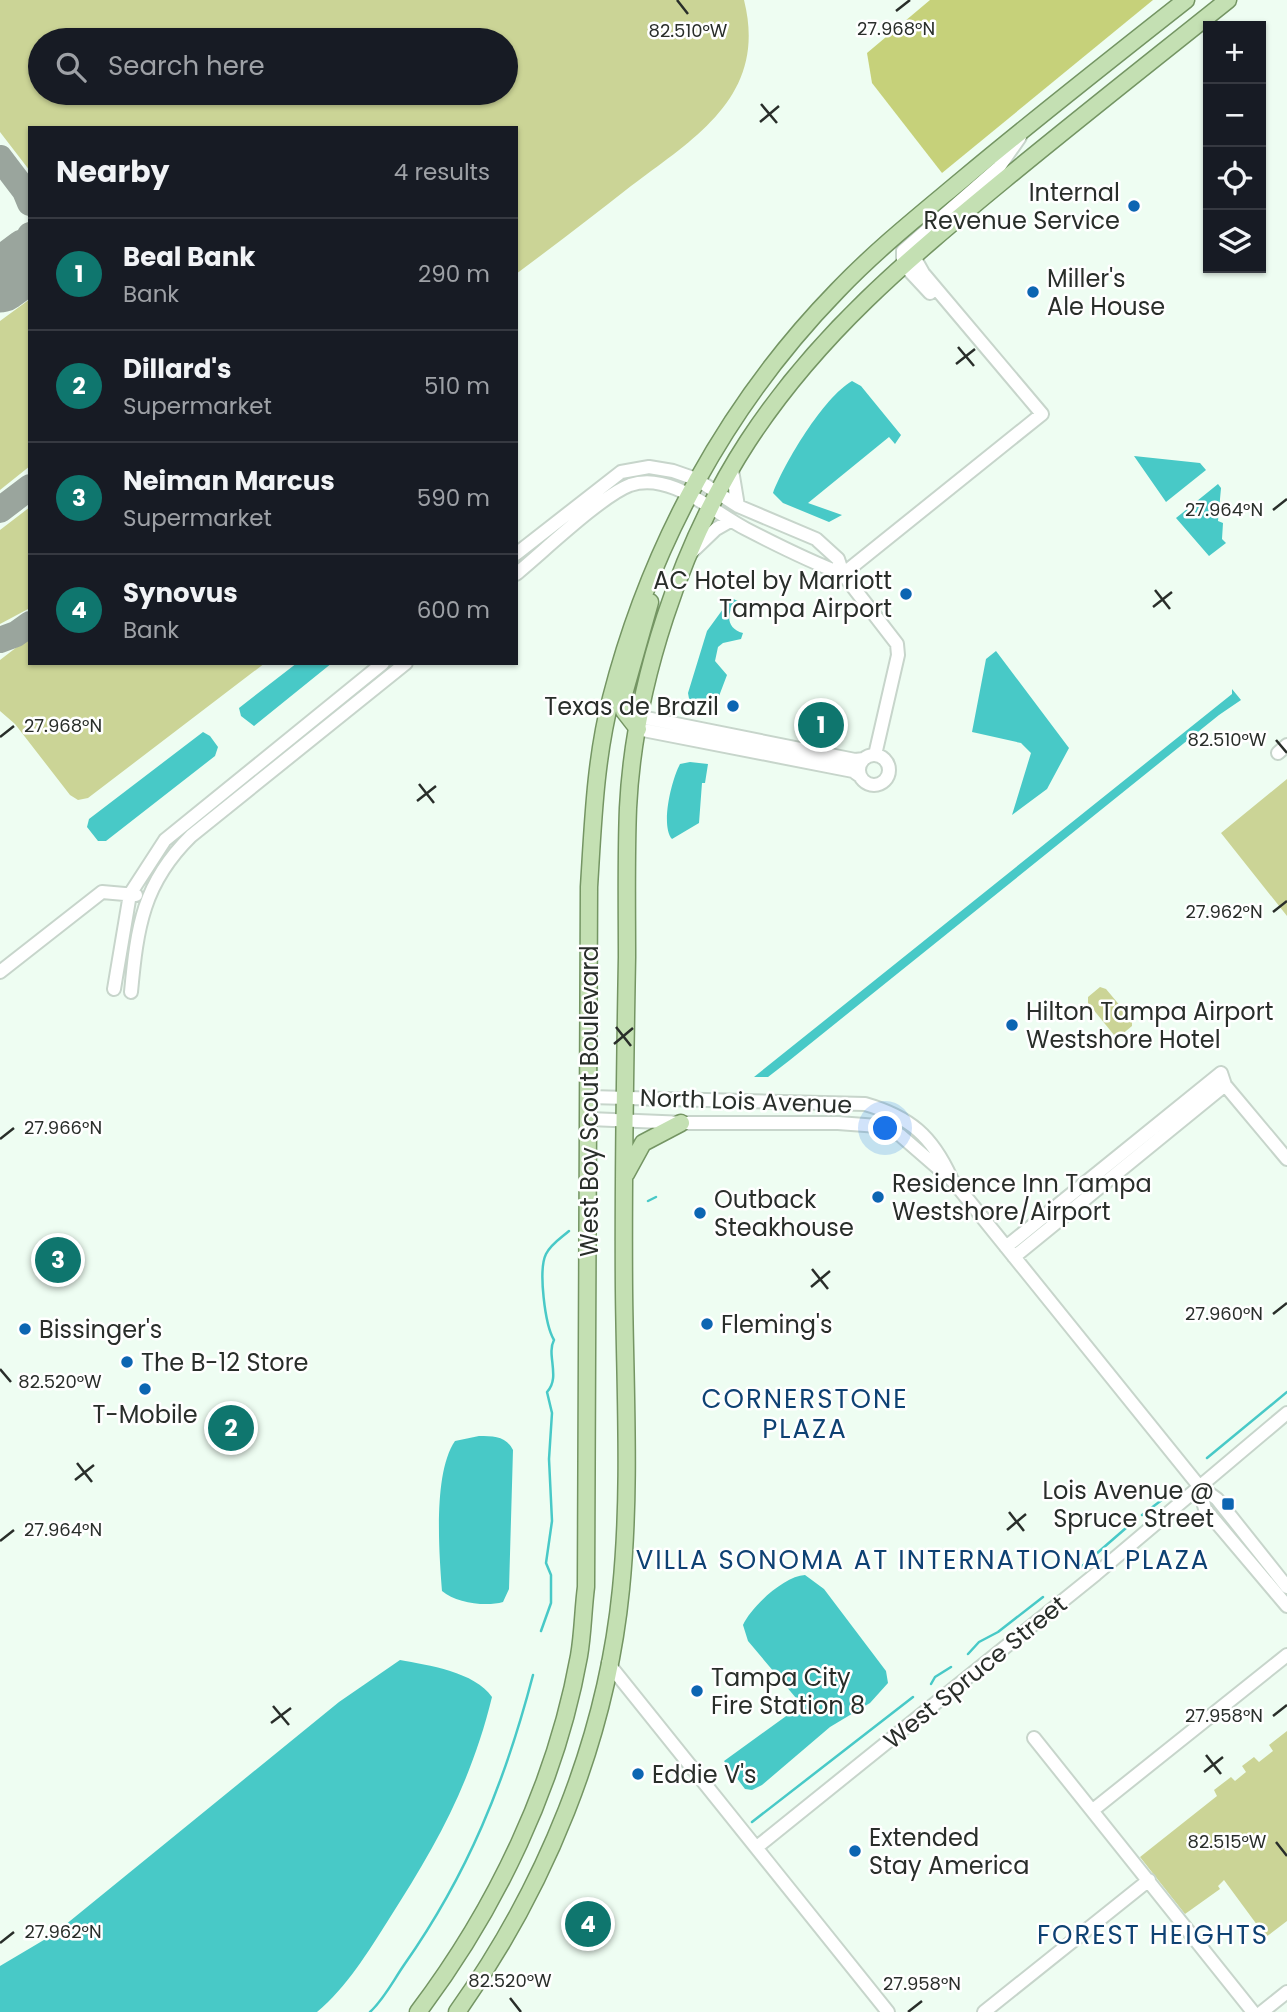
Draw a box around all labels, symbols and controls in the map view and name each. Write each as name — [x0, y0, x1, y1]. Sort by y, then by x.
text: 27.968°N — [857, 16, 935, 41]
text: 82.510°W — [649, 18, 728, 43]
map controls — [1203, 21, 1266, 273]
button: + — [1203, 21, 1266, 84]
search box — [28, 28, 518, 105]
icon: search — [52, 48, 90, 86]
text: Search here — [108, 48, 265, 84]
button: − — [1203, 84, 1266, 147]
button: locate — [1203, 147, 1266, 210]
text: Nearby — [56, 150, 170, 193]
text: 4 results — [394, 156, 490, 188]
place label: Internal Revenue Service — [923, 176, 1120, 237]
marker: Internal Revenue Service — [1126, 198, 1142, 214]
button: layers — [1203, 210, 1266, 273]
text: Beal Bank — [123, 239, 255, 275]
text: 1 — [75, 258, 83, 290]
text: 290 m — [418, 258, 490, 290]
place label: Miller's Ale House — [1047, 262, 1165, 323]
text: Bank — [123, 278, 179, 310]
marker: Miller's Ale House — [1025, 284, 1041, 300]
text: Dillard's — [123, 351, 232, 387]
text: 2 — [72, 370, 86, 402]
text: 510 m — [424, 370, 490, 402]
text: Supermarket — [123, 390, 272, 422]
text: Neiman Marcus — [123, 463, 335, 499]
text: 3 — [72, 482, 86, 514]
text: 590 m — [417, 482, 490, 514]
text: 27.964°N — [1185, 497, 1263, 522]
text: Supermarket — [123, 502, 272, 534]
place label: AC Hotel by Marriott Tampa Airport — [653, 564, 892, 625]
text: Synovus — [123, 575, 238, 611]
marker: AC Hotel by Marriott Tampa Airport — [898, 586, 914, 602]
text: 4 — [71, 594, 87, 626]
text: 600 m — [417, 594, 490, 626]
text: Bank — [123, 614, 179, 646]
place label: Texas de Brazil — [544, 690, 719, 723]
marker: Texas de Brazil — [725, 698, 741, 714]
pin: 1 — [798, 699, 844, 751]
text: 27.968°N — [24, 713, 102, 738]
text: 82.510°W — [1188, 727, 1267, 752]
text: 27.962°N — [1185, 899, 1263, 924]
street label: West Boy Scout Boulevard — [573, 945, 606, 1257]
place label: Hilton Tampa Airport Westshore Hotel — [1026, 995, 1273, 1056]
marker: Hilton Tampa Airport Westshore Hotel — [1004, 1017, 1020, 1033]
street label: North Lois Avenue — [639, 1081, 853, 1121]
your location — [868, 1111, 902, 1145]
text: 27.966°N — [24, 1115, 102, 1140]
place label: Residence Inn Tampa Westshore/Airport — [892, 1167, 1152, 1228]
place label: Outback Steakhouse — [714, 1183, 854, 1244]
marker: Residence Inn Tampa Westshore/Airport — [870, 1189, 886, 1205]
marker: Outback Steakhouse — [692, 1205, 708, 1221]
pin: 3 — [35, 1234, 81, 1286]
text: 27.960°N — [1185, 1301, 1263, 1326]
place label: Fleming's — [721, 1308, 832, 1341]
place label: Bissinger's — [39, 1313, 162, 1346]
marker: Fleming's — [699, 1316, 715, 1332]
marker: Bissinger's — [17, 1321, 33, 1337]
place label: The B-12 Store — [141, 1346, 308, 1379]
marker: The B-12 Store — [119, 1354, 135, 1370]
text: 82.520°W — [18, 1369, 102, 1394]
marker: T-Mobile — [137, 1381, 153, 1397]
district label: CORNERSTONE PLAZA — [701, 1381, 909, 1447]
place label: T-Mobile — [92, 1398, 198, 1431]
pin: 2 — [208, 1402, 254, 1454]
place label: Lois Avenue @ Spruce Street — [1043, 1474, 1214, 1535]
marker: Lois Avenue @ Spruce Street — [1220, 1496, 1236, 1512]
text: 27.964°N — [24, 1517, 102, 1542]
district label: VILLA SONOMA AT INTERNATIONAL PLAZA — [636, 1542, 1210, 1578]
street label: West Spruce Street — [877, 1588, 1073, 1756]
place label: Tampa City Fire Station 8 — [711, 1661, 865, 1722]
marker: Tampa City Fire Station 8 — [689, 1683, 705, 1699]
text: 27.958°N — [1185, 1703, 1263, 1728]
place label: Eddie V's — [652, 1758, 757, 1791]
marker: Eddie V's — [630, 1766, 646, 1782]
place label: Extended Stay America — [869, 1821, 1029, 1882]
text: 82.515°W — [1188, 1829, 1267, 1854]
marker: Extended Stay America — [847, 1843, 863, 1859]
pin: 4 — [565, 1898, 611, 1950]
district label: FOREST HEIGHTS — [1037, 1917, 1269, 1953]
text: 27.962°N — [24, 1919, 102, 1944]
text: 82.520°W — [468, 1968, 552, 1993]
text: 27.958°N — [883, 1971, 961, 1996]

